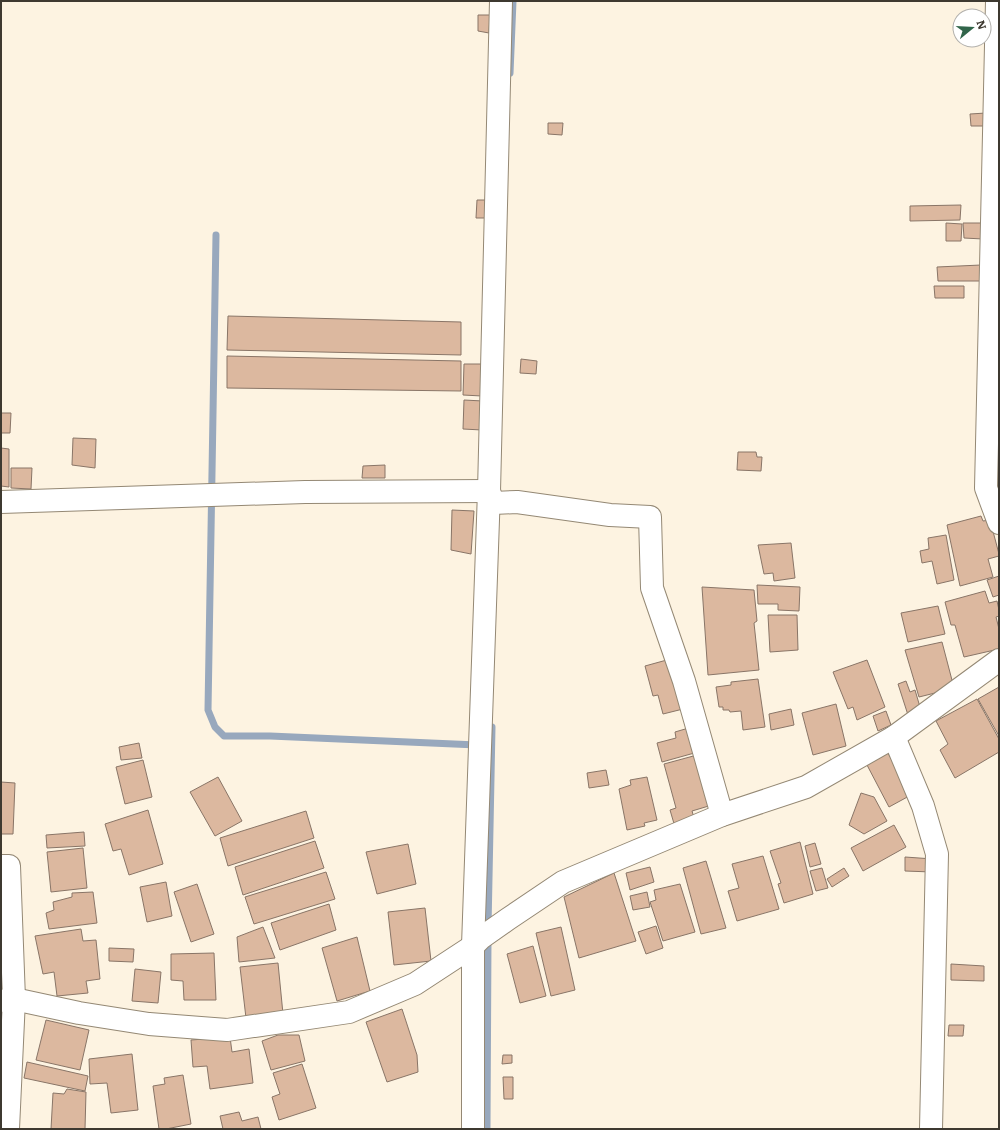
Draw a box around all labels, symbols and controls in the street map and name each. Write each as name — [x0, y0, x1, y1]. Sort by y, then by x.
north arrow — [952, 8, 992, 48]
text: N — [973, 18, 991, 31]

